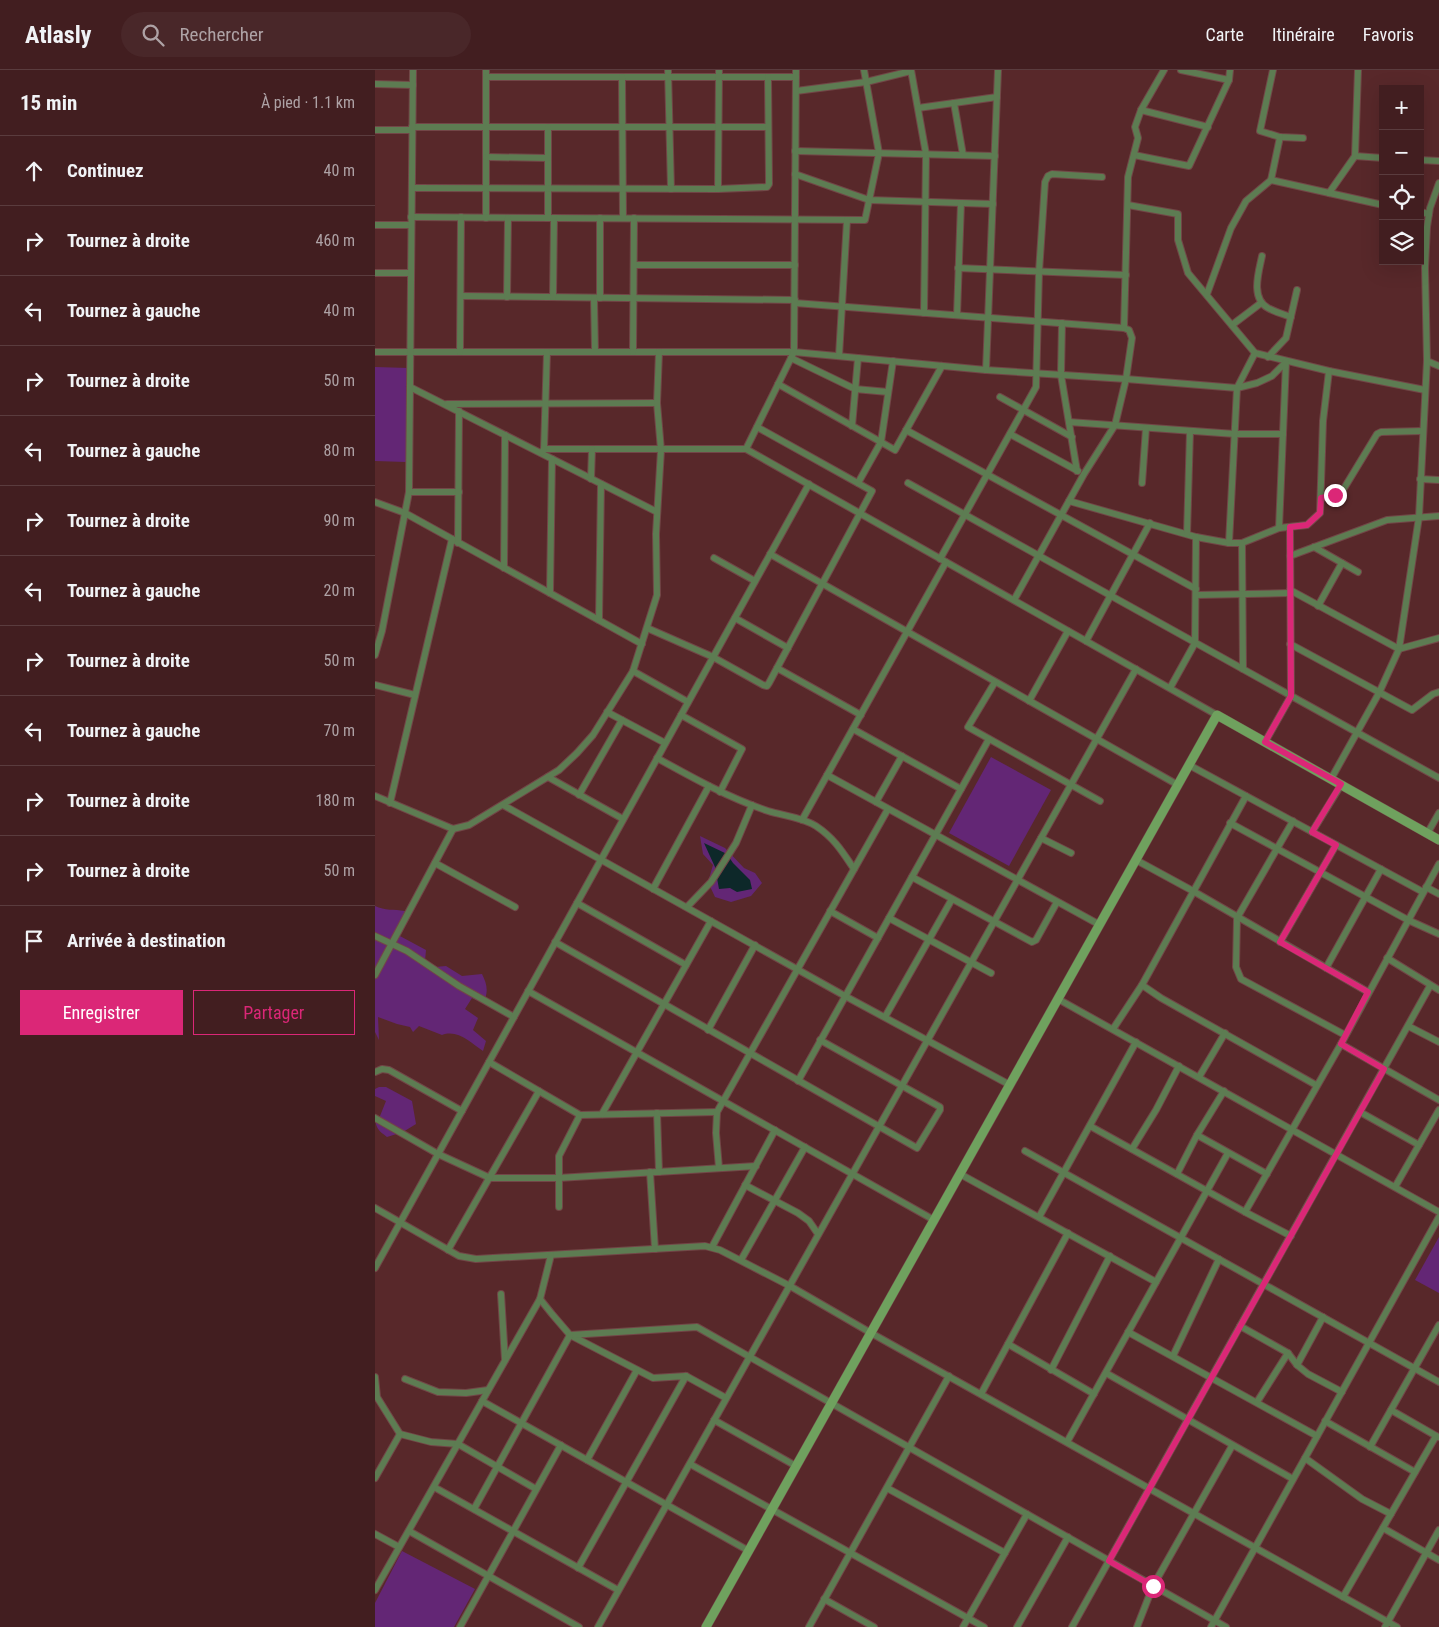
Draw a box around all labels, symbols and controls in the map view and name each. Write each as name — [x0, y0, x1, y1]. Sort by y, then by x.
search box — [121, 12, 471, 57]
text: Atlasly — [25, 21, 91, 49]
icon: search — [139, 21, 167, 49]
text: Rechercher — [179, 23, 264, 46]
text: Carte — [1205, 24, 1244, 45]
text: Itinéraire — [1272, 24, 1335, 45]
text: Favoris — [1363, 24, 1414, 45]
map controls — [1379, 85, 1424, 265]
button: + — [1379, 85, 1424, 130]
text: 15 min — [20, 91, 77, 115]
text: À pied · 1.1 km — [261, 93, 355, 112]
button: − — [1379, 130, 1424, 175]
icon: ahead — [20, 157, 48, 185]
text: Continuez — [67, 159, 144, 182]
text: 40 m — [323, 161, 355, 180]
button: locate — [1379, 175, 1424, 220]
button: layers — [1379, 220, 1424, 265]
icon: right — [20, 227, 48, 255]
text: Tournez à droite — [67, 229, 190, 252]
text: 460 m — [316, 231, 355, 250]
icon: left — [20, 297, 48, 325]
text: Tournez à gauche — [67, 299, 200, 322]
text: 40 m — [323, 301, 355, 320]
icon: right — [20, 367, 48, 395]
text: Tournez à droite — [67, 369, 190, 392]
text: 50 m — [323, 371, 355, 390]
icon: left — [20, 437, 48, 465]
text: Tournez à gauche — [67, 439, 200, 462]
text: 80 m — [323, 441, 355, 460]
route end — [1324, 484, 1347, 507]
icon: right — [20, 507, 48, 535]
text: Tournez à droite — [67, 509, 190, 532]
text: 90 m — [323, 511, 355, 530]
icon: left — [20, 577, 48, 605]
text: Tournez à gauche — [67, 579, 200, 602]
text: 20 m — [323, 581, 355, 600]
icon: right — [20, 647, 48, 675]
text: Tournez à droite — [67, 649, 190, 672]
text: 50 m — [323, 651, 355, 670]
icon: left — [20, 717, 48, 745]
text: Tournez à gauche — [67, 719, 200, 742]
text: 70 m — [323, 721, 355, 740]
icon: right — [20, 787, 48, 815]
text: Tournez à droite — [67, 789, 190, 812]
text: 180 m — [316, 791, 355, 810]
icon: right — [20, 857, 48, 885]
text: Tournez à droite — [67, 859, 190, 882]
text: 50 m — [323, 861, 355, 880]
icon: arrive — [20, 927, 48, 955]
text: Arrivée à destination — [67, 929, 226, 952]
button: Enregistrer — [20, 990, 183, 1035]
button: Partager — [193, 990, 355, 1035]
route start — [1142, 1575, 1165, 1598]

